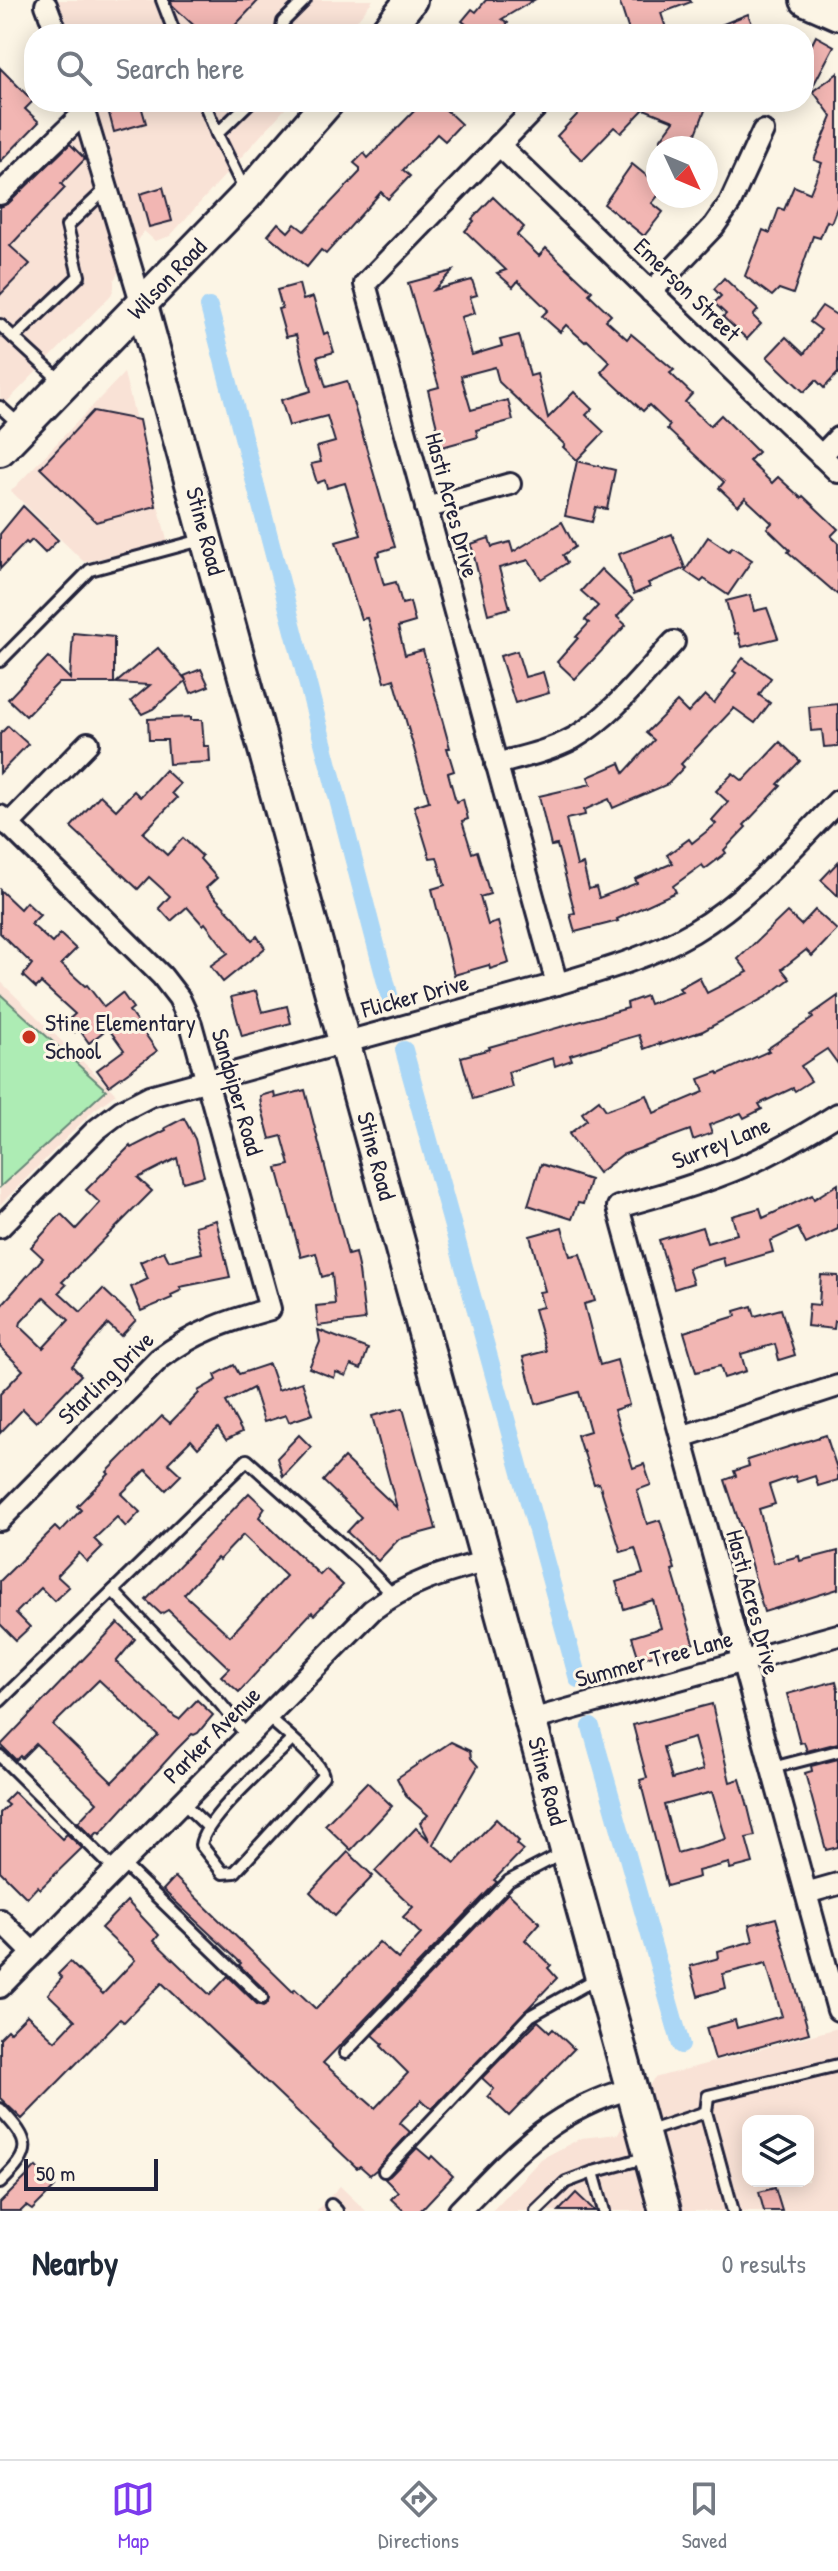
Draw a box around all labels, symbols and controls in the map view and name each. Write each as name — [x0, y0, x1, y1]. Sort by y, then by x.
search box — [24, 24, 814, 112]
icon: search — [52, 46, 96, 90]
text: Search here — [116, 48, 244, 88]
north arrow — [646, 136, 718, 208]
street label: Emerson Street — [627, 230, 749, 349]
street label: Wilson Road — [120, 231, 213, 326]
street label: Hasti Acres Drive — [418, 429, 488, 581]
street label: Stine Road — [179, 483, 233, 578]
street label: Flicker Drive — [357, 965, 472, 1025]
place label: Stine Elementary School — [45, 1006, 196, 1066]
street label: Sandpiper Road — [205, 1025, 271, 1159]
marker: Stine Elementary School — [20, 1028, 38, 1046]
street label: Stine Road — [350, 1108, 404, 1203]
street label: Surrey Lane — [667, 1108, 775, 1176]
street label: Starling Drive — [50, 1323, 161, 1431]
street label: Hasti Acres Drive — [719, 1526, 789, 1678]
street label: Summer Tree Lane — [572, 1622, 736, 1694]
street label: Parker Avenue — [156, 1678, 267, 1790]
street label: Stine Road — [521, 1733, 575, 1828]
map controls — [742, 2115, 814, 2187]
button: layers — [742, 2115, 814, 2187]
scale bar — [24, 2155, 158, 2191]
text: 50 m — [36, 2158, 75, 2188]
text: Nearby — [32, 2240, 118, 2286]
text: 0 results — [722, 2246, 806, 2281]
tab: Map — [111, 2477, 155, 2555]
tab: Directions — [378, 2477, 459, 2555]
tab: Saved — [682, 2477, 727, 2555]

